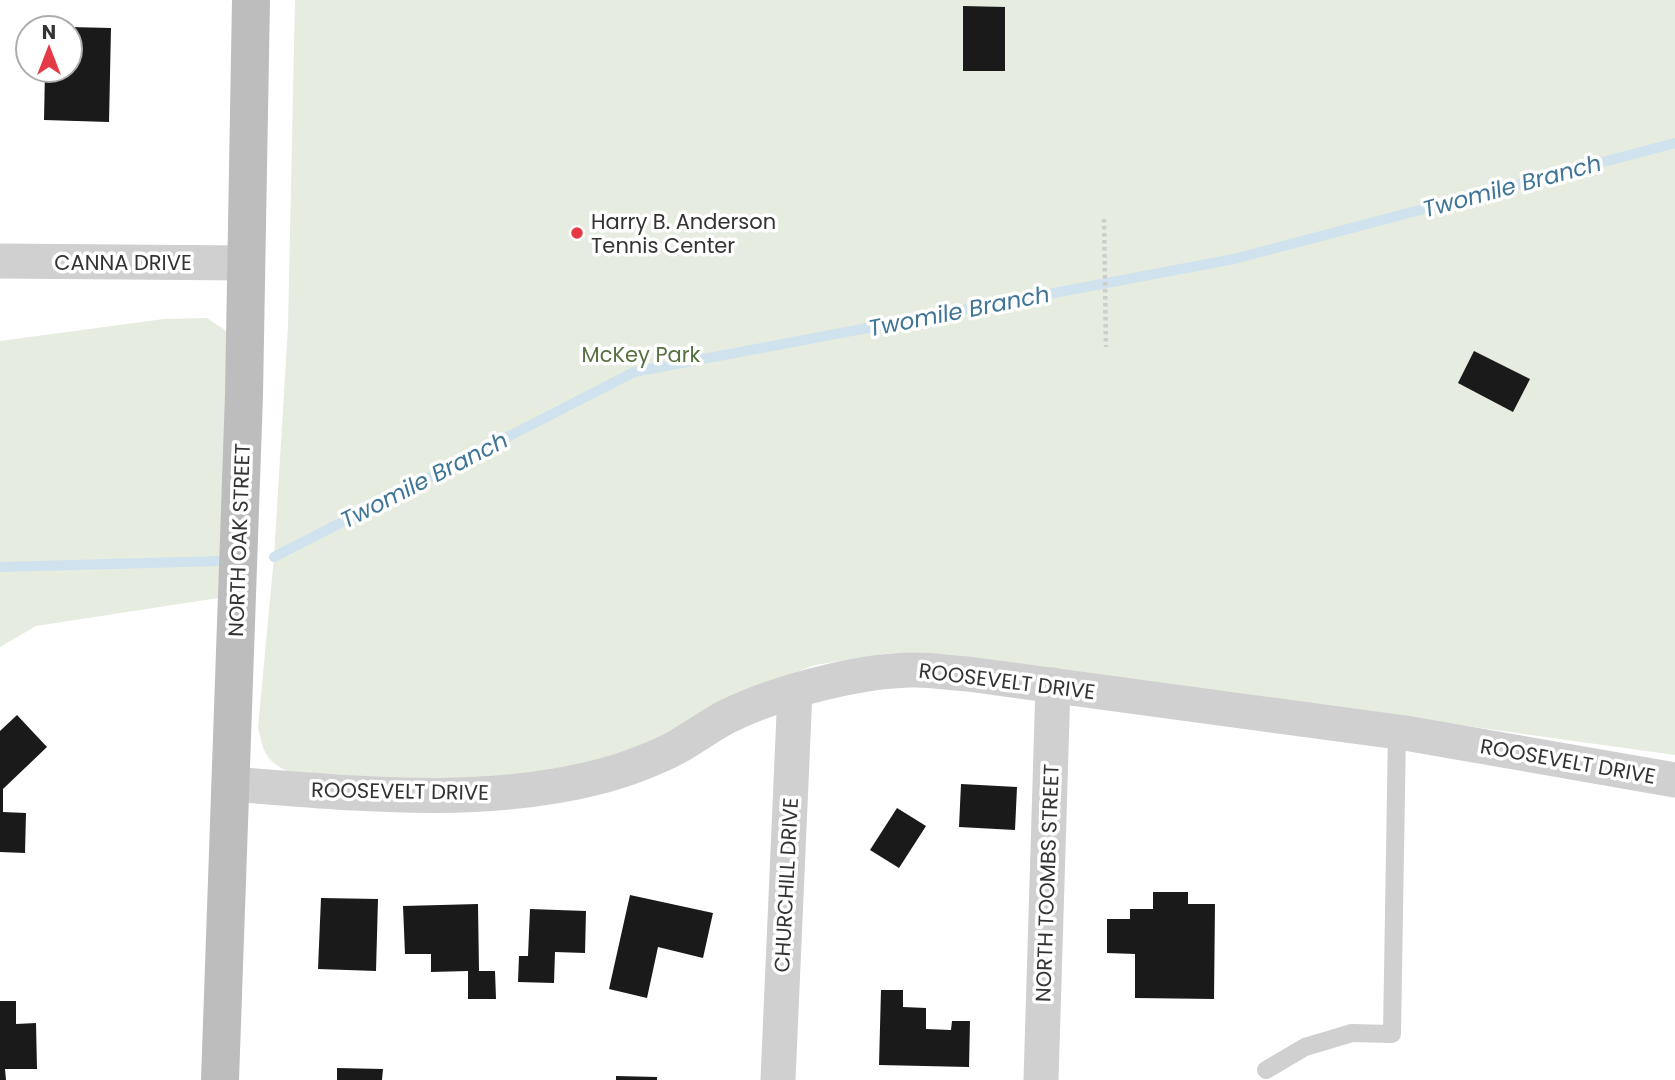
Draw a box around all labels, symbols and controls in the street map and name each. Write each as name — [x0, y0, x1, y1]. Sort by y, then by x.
north arrow — [14, 14, 84, 84]
text: N — [42, 19, 56, 46]
water label: Twomile Branch — [1419, 147, 1605, 225]
place label: Harry B. Anderson Tennis Center — [591, 207, 776, 260]
marker: Harry B. Anderson Tennis Center — [569, 225, 585, 241]
street label: CANNA DRIVE — [54, 248, 192, 277]
water label: Twomile Branch — [866, 278, 1052, 344]
park label: McKey Park — [582, 340, 701, 369]
water label: Twomile Branch — [335, 424, 513, 536]
street label: NORTH OAK STREET — [221, 443, 257, 637]
street label: ROOSEVELT DRIVE — [917, 656, 1097, 706]
street label: ROOSEVELT DRIVE — [1478, 731, 1658, 791]
street label: NORTH TOOMBS STREET — [1028, 763, 1066, 1003]
street label: ROOSEVELT DRIVE — [311, 775, 489, 807]
street label: CHURCHILL DRIVE — [767, 797, 805, 973]

